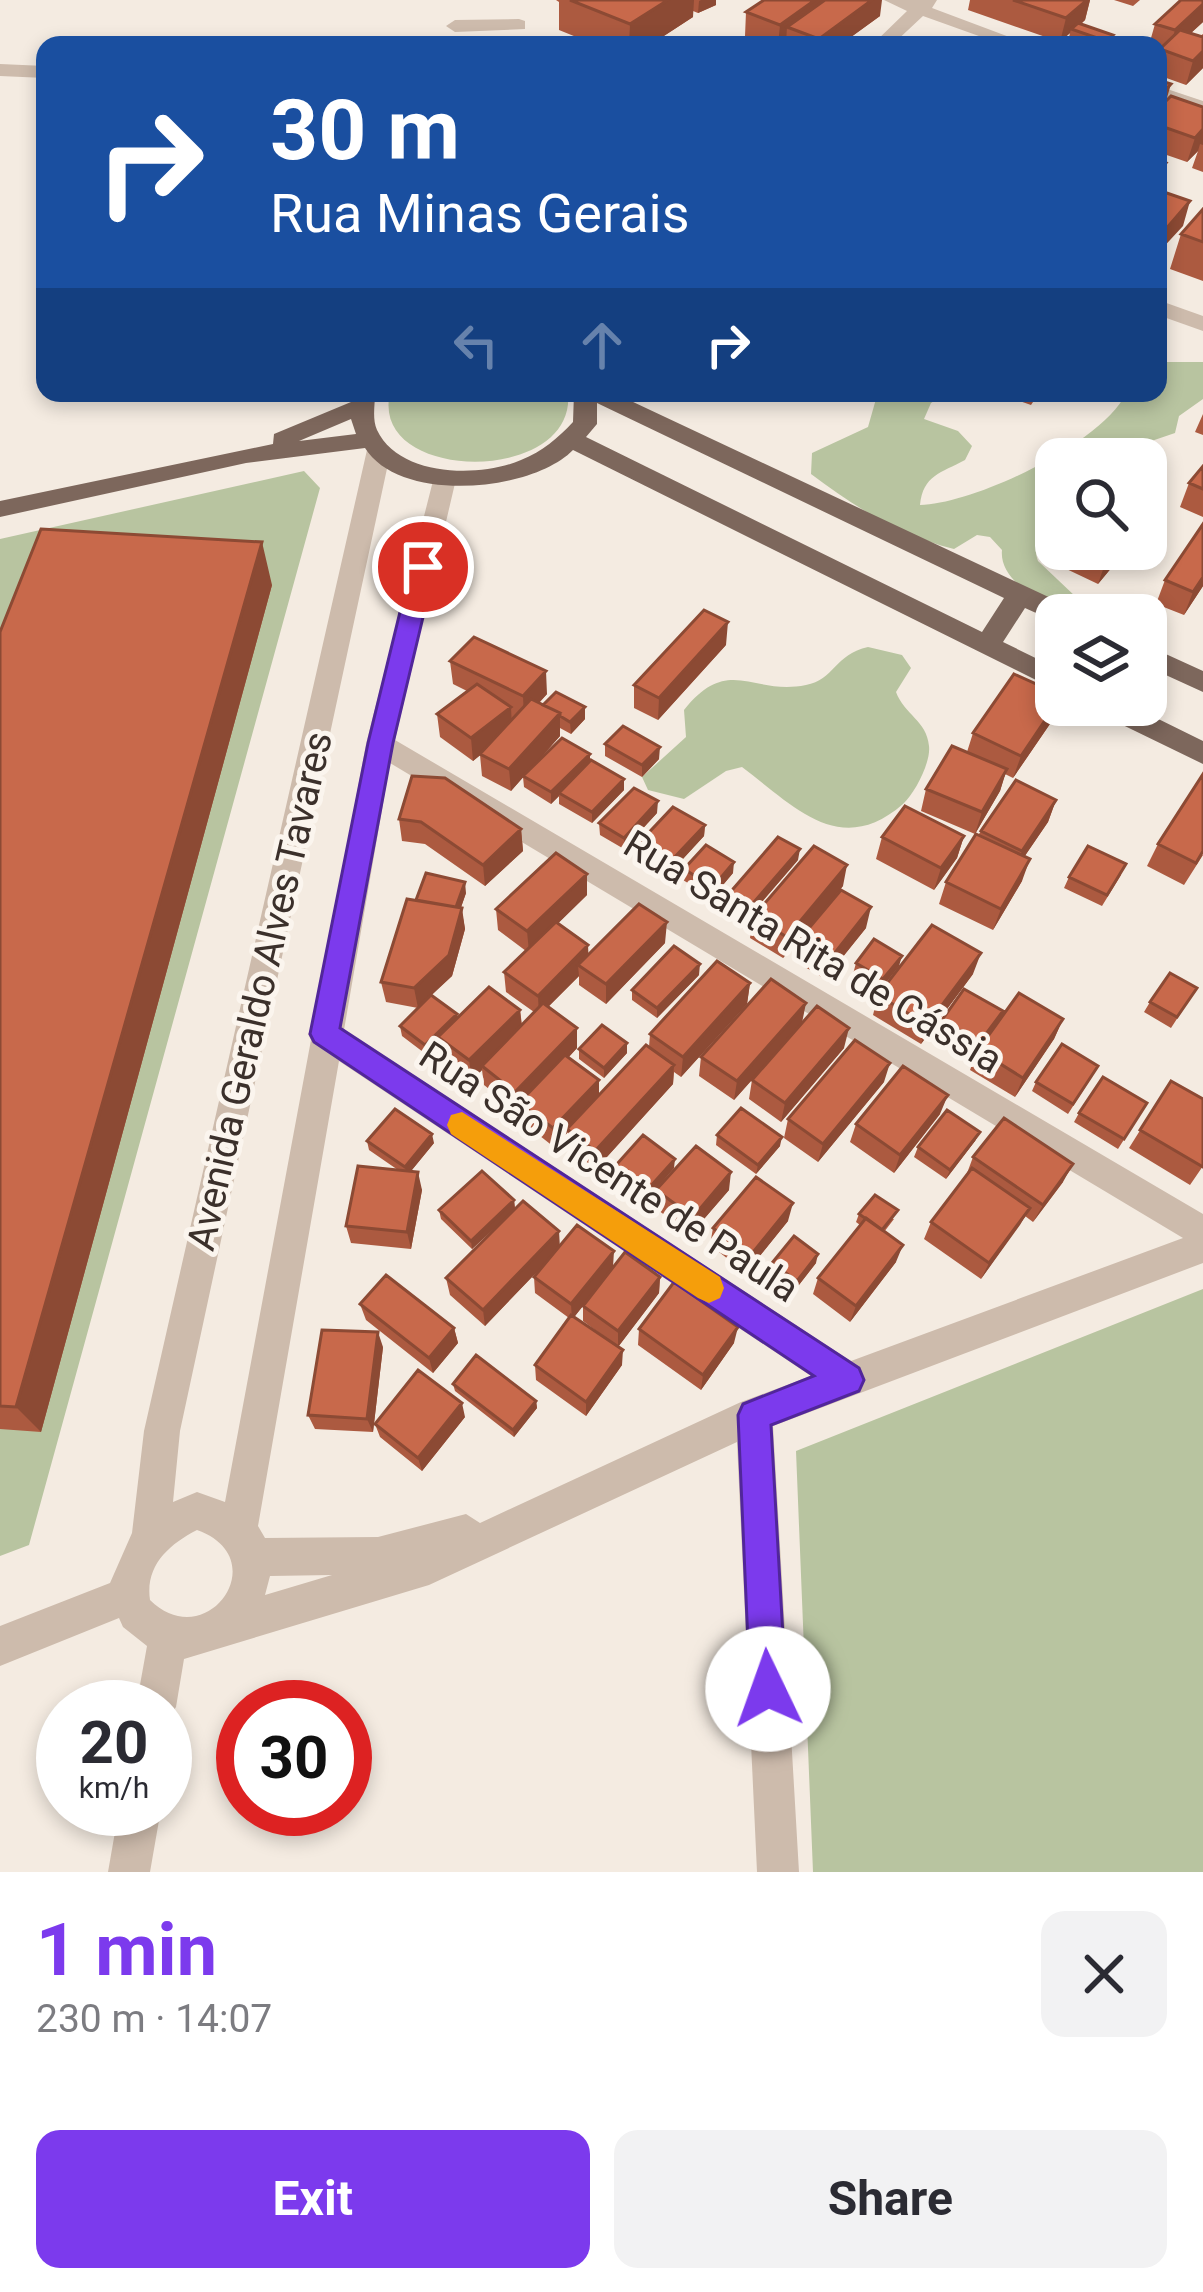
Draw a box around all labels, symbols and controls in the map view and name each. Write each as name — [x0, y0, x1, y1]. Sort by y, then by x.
text: 30 m — [270, 81, 460, 180]
icon: right — [72, 84, 228, 240]
text: Rua Minas Gerais — [270, 182, 690, 245]
icon: left — [443, 312, 509, 378]
icon: ahead — [569, 312, 635, 378]
icon: right — [695, 312, 761, 378]
map controls — [1035, 438, 1167, 726]
button: search — [1035, 438, 1167, 570]
pin — [372, 516, 474, 618]
icon: arrive — [390, 534, 456, 600]
button: layers — [1035, 594, 1167, 726]
street label: Avenida Geraldo Alves Tavares — [178, 727, 342, 1255]
street label: Rua Santa Rita de Cássia — [616, 821, 1010, 1083]
street label: Rua São Vicente de Paula — [411, 1032, 807, 1312]
position arrow — [705, 1626, 831, 1752]
speed limit sign: 30 — [216, 1680, 372, 1836]
text: 20 — [80, 1707, 148, 1778]
text: km/h — [79, 1770, 149, 1805]
text: 1 min — [36, 1908, 217, 1993]
button: close — [1041, 1911, 1167, 2037]
text: 230 m · 14:07 — [36, 1996, 272, 2042]
button: Exit — [36, 2130, 590, 2268]
button: Share — [614, 2130, 1167, 2268]

